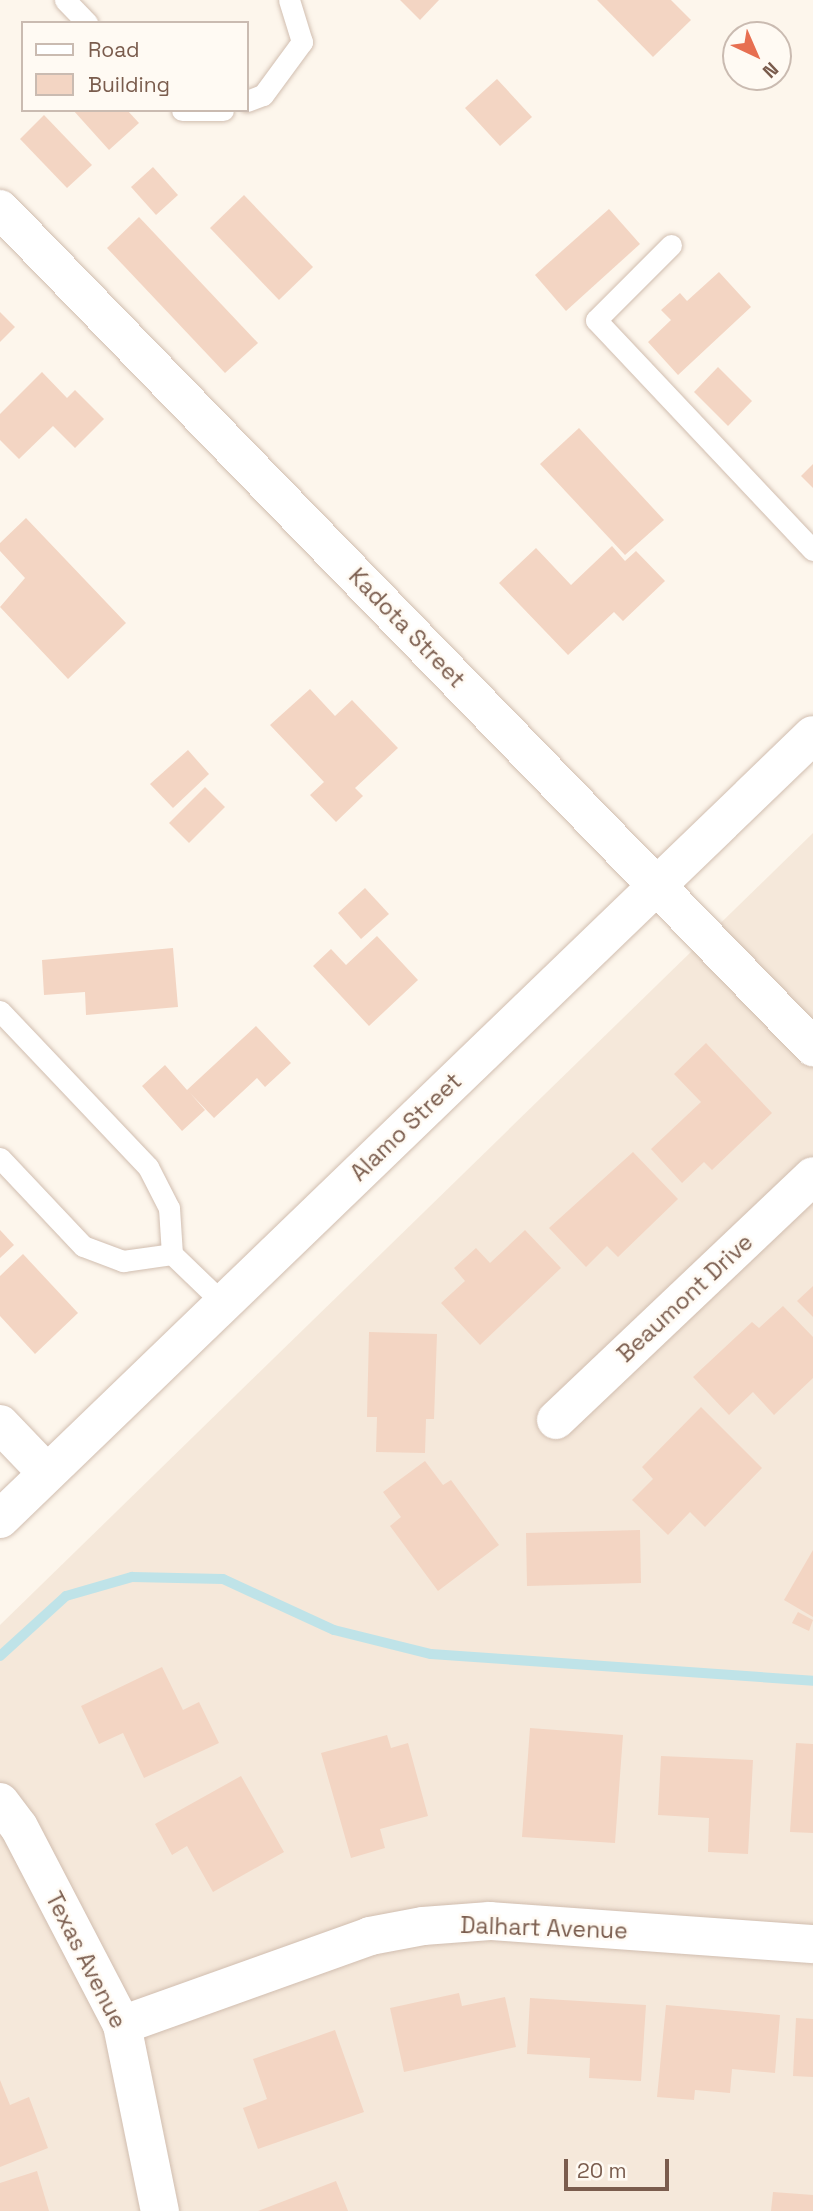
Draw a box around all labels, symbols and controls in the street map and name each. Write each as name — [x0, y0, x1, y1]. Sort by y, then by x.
legend — [21, 21, 248, 112]
north arrow — [722, 21, 792, 91]
text: Road — [88, 36, 140, 63]
text: N — [757, 57, 784, 83]
text: Building — [88, 71, 170, 98]
street label: Kadota Street — [343, 562, 471, 694]
street label: Alamo Street — [345, 1067, 467, 1187]
street label: Beaumont Drive — [612, 1228, 758, 1368]
street label: Texas Avenue — [40, 1887, 132, 2033]
street label: Dalhart Avenue — [460, 1911, 628, 1945]
scale bar — [568, 2144, 673, 2188]
text: 20 m — [577, 2157, 627, 2184]

